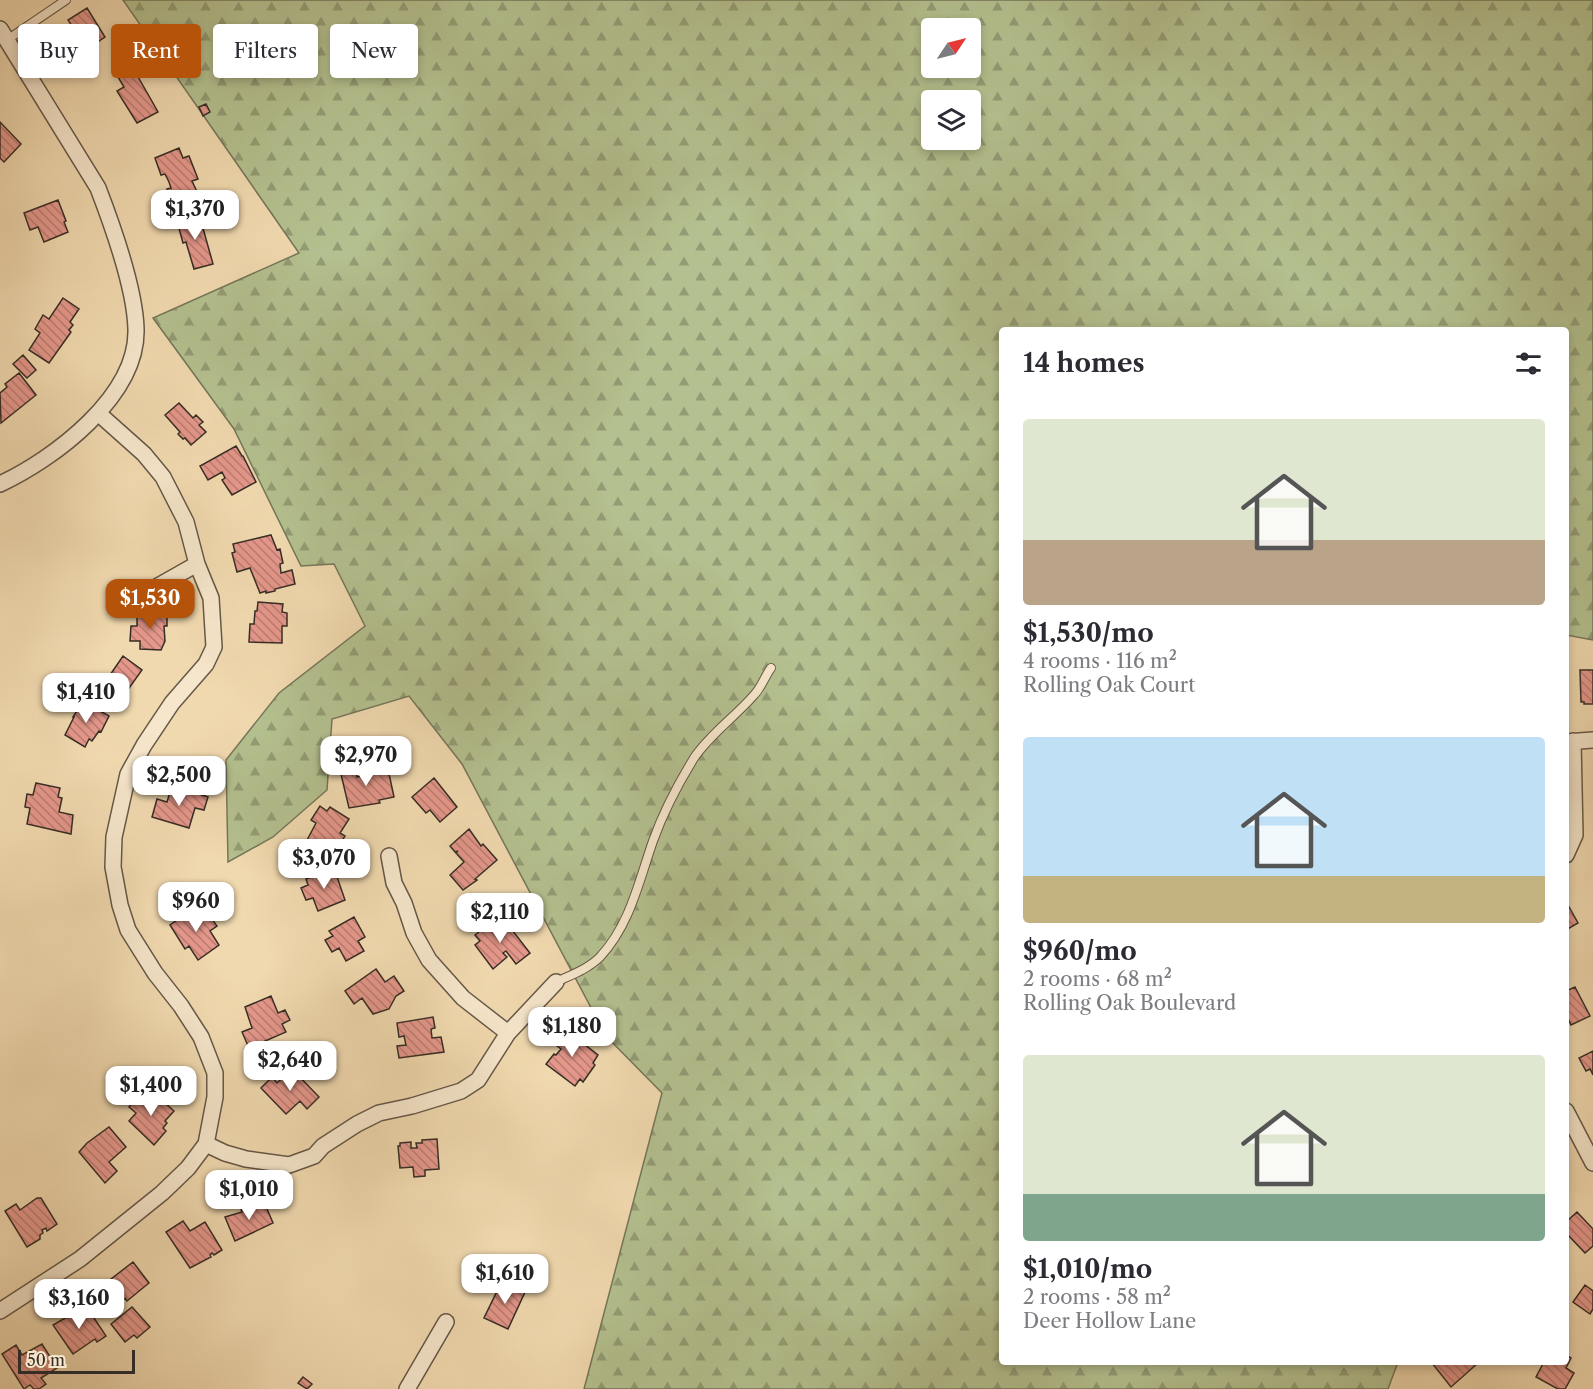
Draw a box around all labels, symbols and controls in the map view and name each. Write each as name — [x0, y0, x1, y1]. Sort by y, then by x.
north arrow — [921, 18, 981, 78]
map controls — [921, 18, 981, 150]
chip: Buy — [18, 24, 99, 78]
chip: Rent — [111, 24, 201, 78]
chip: Filters — [213, 24, 318, 78]
chip: New — [330, 24, 418, 78]
button: layers — [921, 90, 981, 150]
pin: $1,370 — [146, 190, 244, 241]
text: $1,370 — [165, 197, 225, 221]
text: 14 homes — [1023, 347, 1145, 379]
icon: filters — [1512, 347, 1545, 380]
icon: home — [1230, 458, 1338, 566]
pin: $1,530 — [101, 579, 199, 630]
text: $1,530 — [120, 586, 180, 610]
text: $1,530/mo — [1023, 617, 1154, 649]
text: 4 rooms · 116 m² — [1023, 649, 1177, 673]
pin: $1,410 — [37, 673, 135, 724]
text: Rolling Oak Court — [1023, 673, 1195, 697]
text: $1,410 — [56, 680, 116, 704]
pin: $2,970 — [317, 736, 415, 787]
text: $2,970 — [334, 743, 398, 767]
pin: $2,500 — [130, 756, 228, 807]
text: $2,500 — [147, 763, 212, 787]
icon: home — [1230, 776, 1338, 884]
pin: $3,070 — [275, 839, 373, 890]
text: $3,070 — [292, 846, 356, 870]
pin: $960 — [160, 882, 232, 933]
text: $960 — [172, 889, 220, 913]
pin: $2,110 — [451, 893, 549, 944]
text: $2,110 — [470, 900, 530, 924]
text: $960/mo — [1023, 935, 1137, 967]
text: 2 rooms · 68 m² — [1023, 967, 1172, 991]
text: Rolling Oak Boulevard — [1023, 991, 1236, 1015]
pin: $1,180 — [523, 1007, 621, 1058]
text: $1,180 — [542, 1014, 602, 1038]
pin: $2,640 — [241, 1041, 339, 1092]
text: $2,640 — [257, 1048, 323, 1072]
pin: $1,400 — [102, 1066, 200, 1117]
text: $1,400 — [120, 1073, 183, 1097]
icon: home — [1230, 1094, 1338, 1202]
pin: $1,010 — [200, 1170, 298, 1221]
text: $1,010 — [219, 1177, 279, 1201]
text: $1,010/mo — [1023, 1253, 1152, 1285]
pin: $1,610 — [456, 1254, 554, 1305]
text: $1,610 — [475, 1261, 535, 1285]
pin: $3,160 — [30, 1279, 128, 1330]
text: 2 rooms · 58 m² — [1023, 1285, 1171, 1309]
text: $3,160 — [48, 1286, 110, 1310]
text: Deer Hollow Lane — [1023, 1309, 1196, 1333]
scale bar — [18, 1347, 135, 1374]
text: 50 m — [27, 1350, 65, 1370]

